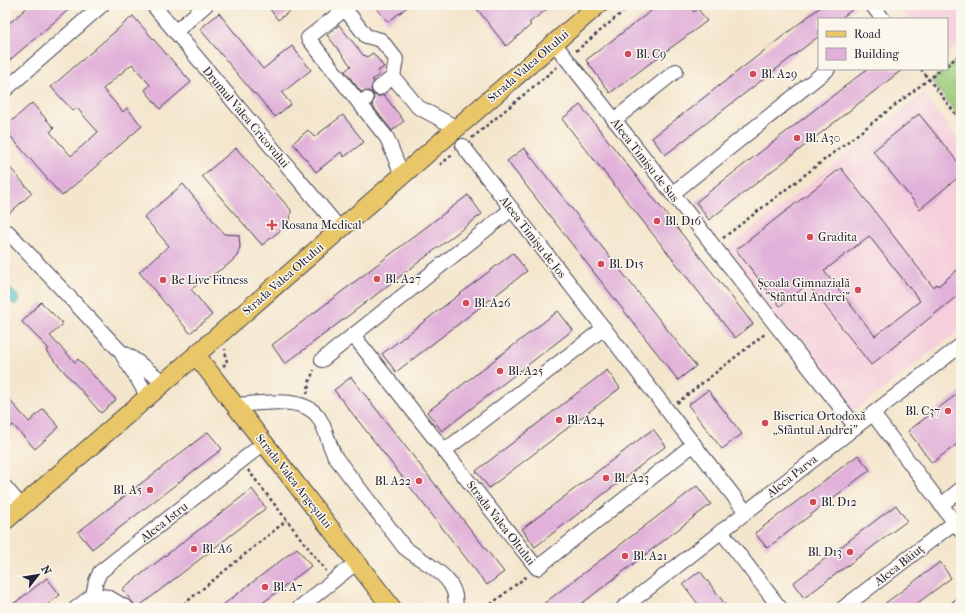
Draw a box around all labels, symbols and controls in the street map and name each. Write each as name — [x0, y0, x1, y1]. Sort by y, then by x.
legend — [818, 18, 948, 70]
street label: Strada Valea Oltului — [485, 27, 572, 105]
text: Road — [854, 27, 881, 41]
place label: Bl. C9 — [636, 47, 666, 61]
text: Building — [854, 47, 899, 61]
marker: Bl. C9 — [623, 49, 633, 59]
street label: Drumul Valea Cricovului — [200, 64, 293, 171]
place label: Bl. A29 — [761, 67, 797, 81]
marker: Bl. A29 — [748, 69, 758, 79]
street label: Aleea Timișu de Sus — [607, 115, 682, 205]
place label: Bl. A30 — [805, 131, 840, 145]
marker: Bl. A30 — [792, 133, 802, 143]
street label: Aleea Timișu de Jos — [496, 193, 570, 281]
place label: Bl. D16 — [665, 214, 701, 228]
marker: Bl. D16 — [652, 216, 662, 226]
place label: Rosana Medical — [281, 218, 362, 232]
marker: Rosana Medical — [266, 219, 278, 231]
place label: Gradita — [818, 230, 857, 244]
marker: Gradita — [805, 232, 815, 242]
street label: Strada Valea Oltului — [240, 240, 327, 318]
place label: Bl. D15 — [609, 257, 644, 271]
marker: Bl. D15 — [596, 259, 606, 269]
place label: Bl. A27 — [385, 272, 421, 286]
place label: Be Live Fitness — [171, 273, 249, 287]
marker: Bl. A27 — [372, 274, 382, 284]
marker: Be Live Fitness — [158, 275, 168, 285]
place label: Școala Gimnazială "Sfântul Andrei" — [758, 276, 850, 304]
marker: Școala Gimnazială "Sfântul Andrei" — [853, 285, 863, 295]
place label: Bl. A26 — [474, 296, 511, 310]
marker: Bl. A26 — [461, 298, 471, 308]
place label: Bl. A25 — [508, 364, 543, 378]
marker: Bl. A25 — [495, 366, 505, 376]
place label: Bl. C37 — [905, 404, 940, 418]
marker: Bl. C37 — [943, 406, 953, 416]
place label: Biserica Ortodoxă „Sfântul Andrei” — [773, 409, 866, 437]
place label: Bl. A24 — [567, 413, 605, 427]
marker: Bl. A24 — [554, 415, 564, 425]
marker: Biserica Ortodoxă „Sfântul Andrei” — [760, 418, 770, 428]
street label: Strada Valea Argeșului — [253, 431, 335, 531]
street label: Aleea Parva — [763, 452, 820, 501]
place label: Bl. A23 — [614, 471, 649, 485]
marker: Bl. A23 — [601, 473, 611, 483]
place label: Bl. A22 — [375, 474, 411, 488]
marker: Bl. A22 — [414, 476, 424, 486]
street label: Strada Valea Oltului — [464, 478, 539, 568]
place label: Bl. A5 — [113, 483, 142, 497]
marker: Bl. A5 — [145, 485, 155, 495]
place label: Bl. D12 — [821, 495, 857, 509]
marker: Bl. D12 — [808, 497, 818, 507]
street label: Aleea Istru — [137, 499, 191, 545]
street label: Aleea Băiuț — [871, 541, 927, 589]
place label: Bl. A6 — [202, 542, 233, 556]
marker: Bl. A6 — [189, 544, 199, 554]
place label: Bl. D13 — [808, 545, 842, 559]
marker: Bl. D13 — [845, 547, 855, 557]
place label: Bl. A21 — [633, 549, 667, 563]
marker: Bl. A21 — [620, 551, 630, 561]
north arrow — [18, 555, 58, 595]
text: N — [38, 563, 54, 578]
place label: Bl. A7 — [273, 580, 303, 594]
marker: Bl. A7 — [260, 582, 270, 592]

